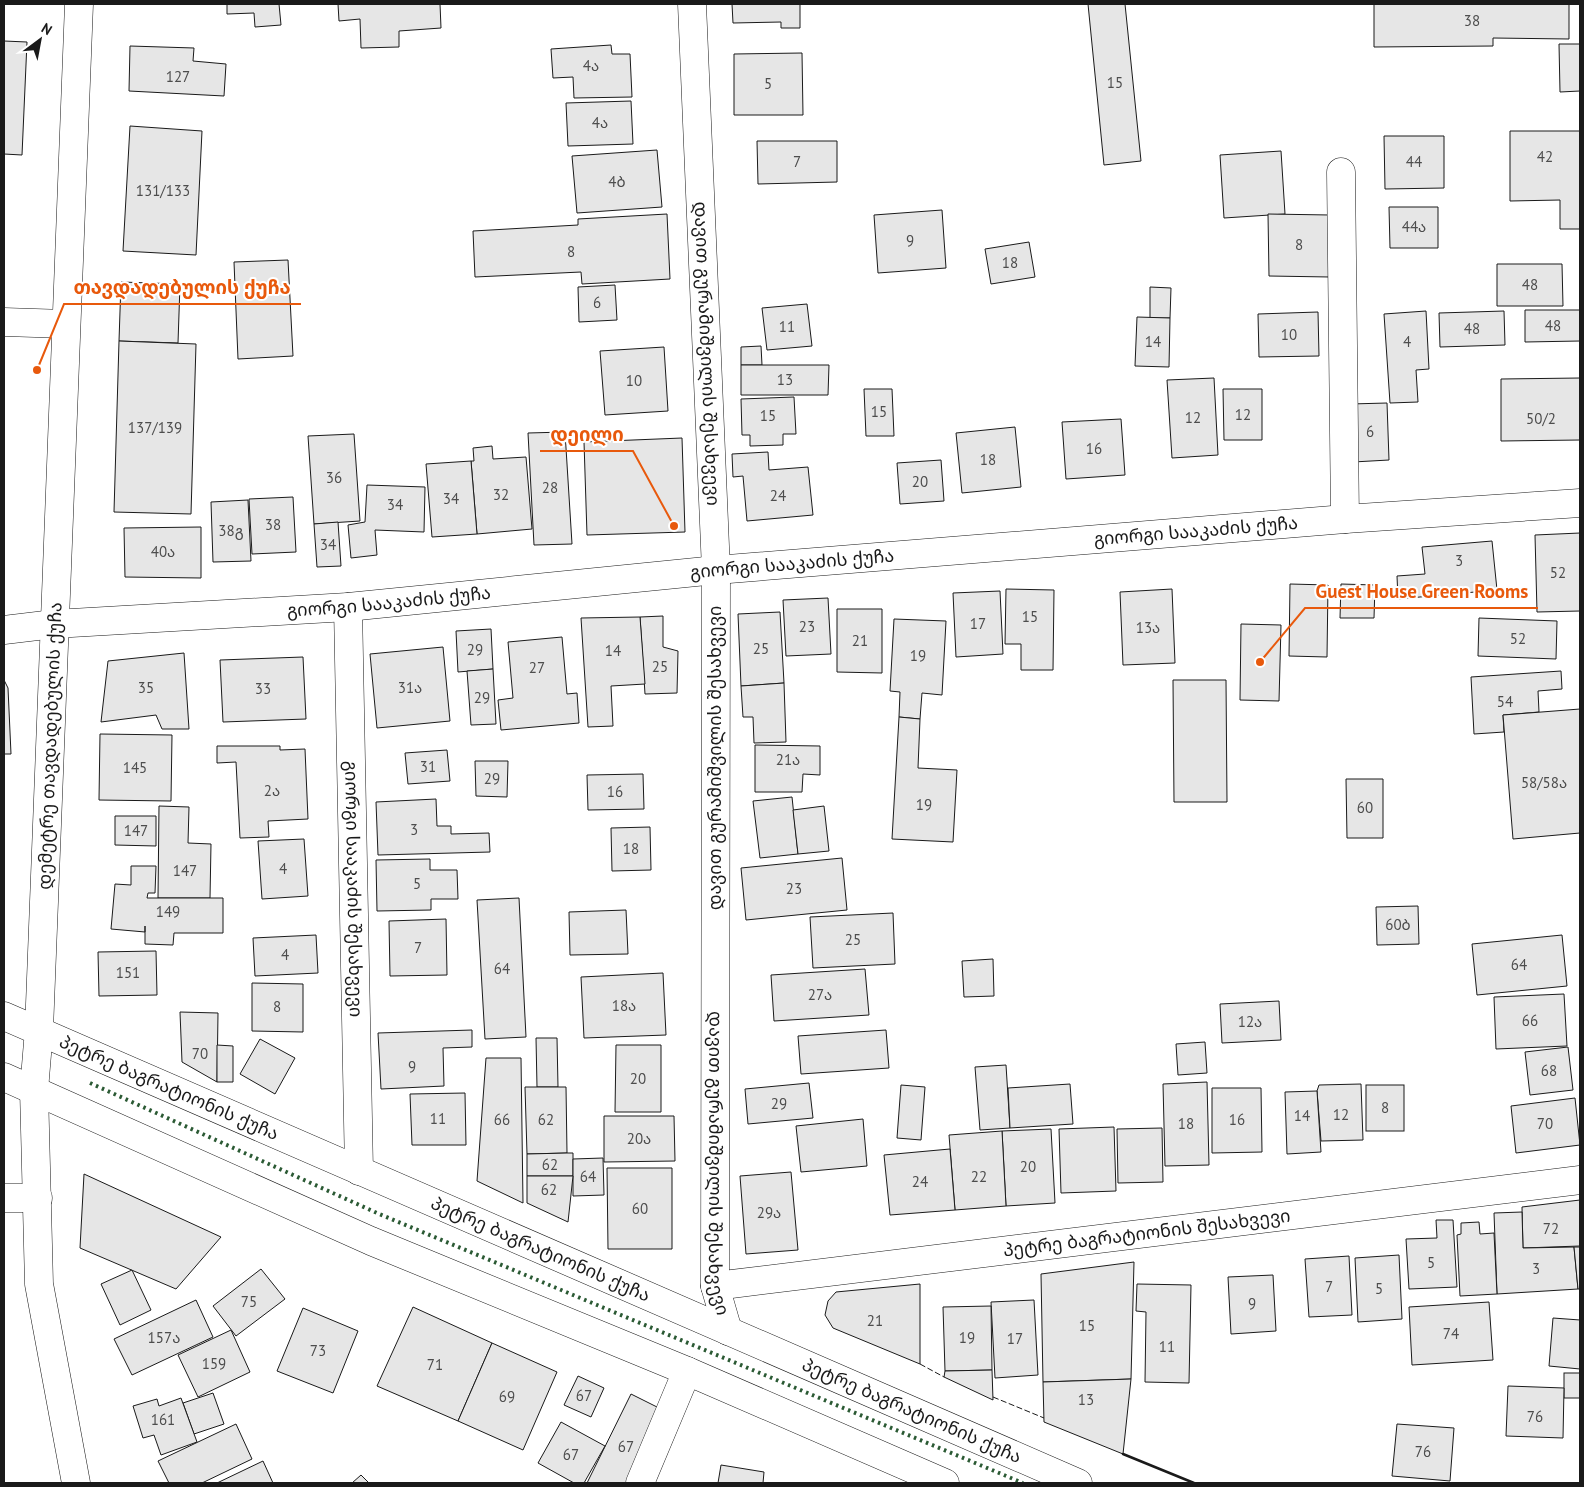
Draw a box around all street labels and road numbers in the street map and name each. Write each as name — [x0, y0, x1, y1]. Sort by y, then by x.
street label: დავით გურამიშვილის შესახვევი — [689, 201, 725, 506]
street label: გიორგი სააკაძის ქუჩა — [1093, 511, 1299, 550]
street label: გიორგი სააკაძის ქუჩა — [689, 544, 895, 584]
street label: გიორგი სააკაძის ქუჩა — [286, 581, 492, 622]
street label: დემეტრე თავდადებულის ქუჩა — [32, 602, 67, 890]
street label: დავით გურამიშვილის შესახვევი — [703, 606, 726, 910]
street label: გიორგი სააკაძის შესახვევი — [340, 760, 368, 1018]
street label: დავით გურამიშვილის შესახვევი — [704, 1011, 735, 1318]
street label: პეტრე ბაგრატიონის ქუჩა — [56, 1030, 282, 1145]
street label: პეტრე ბაგრატიონის ქუჩა — [427, 1191, 654, 1307]
street label: პეტრე ბაგრატიონის შესახვევი — [1002, 1204, 1292, 1262]
street label: პეტრე ბაგრატიონის ქუჩა — [799, 1353, 1025, 1468]

